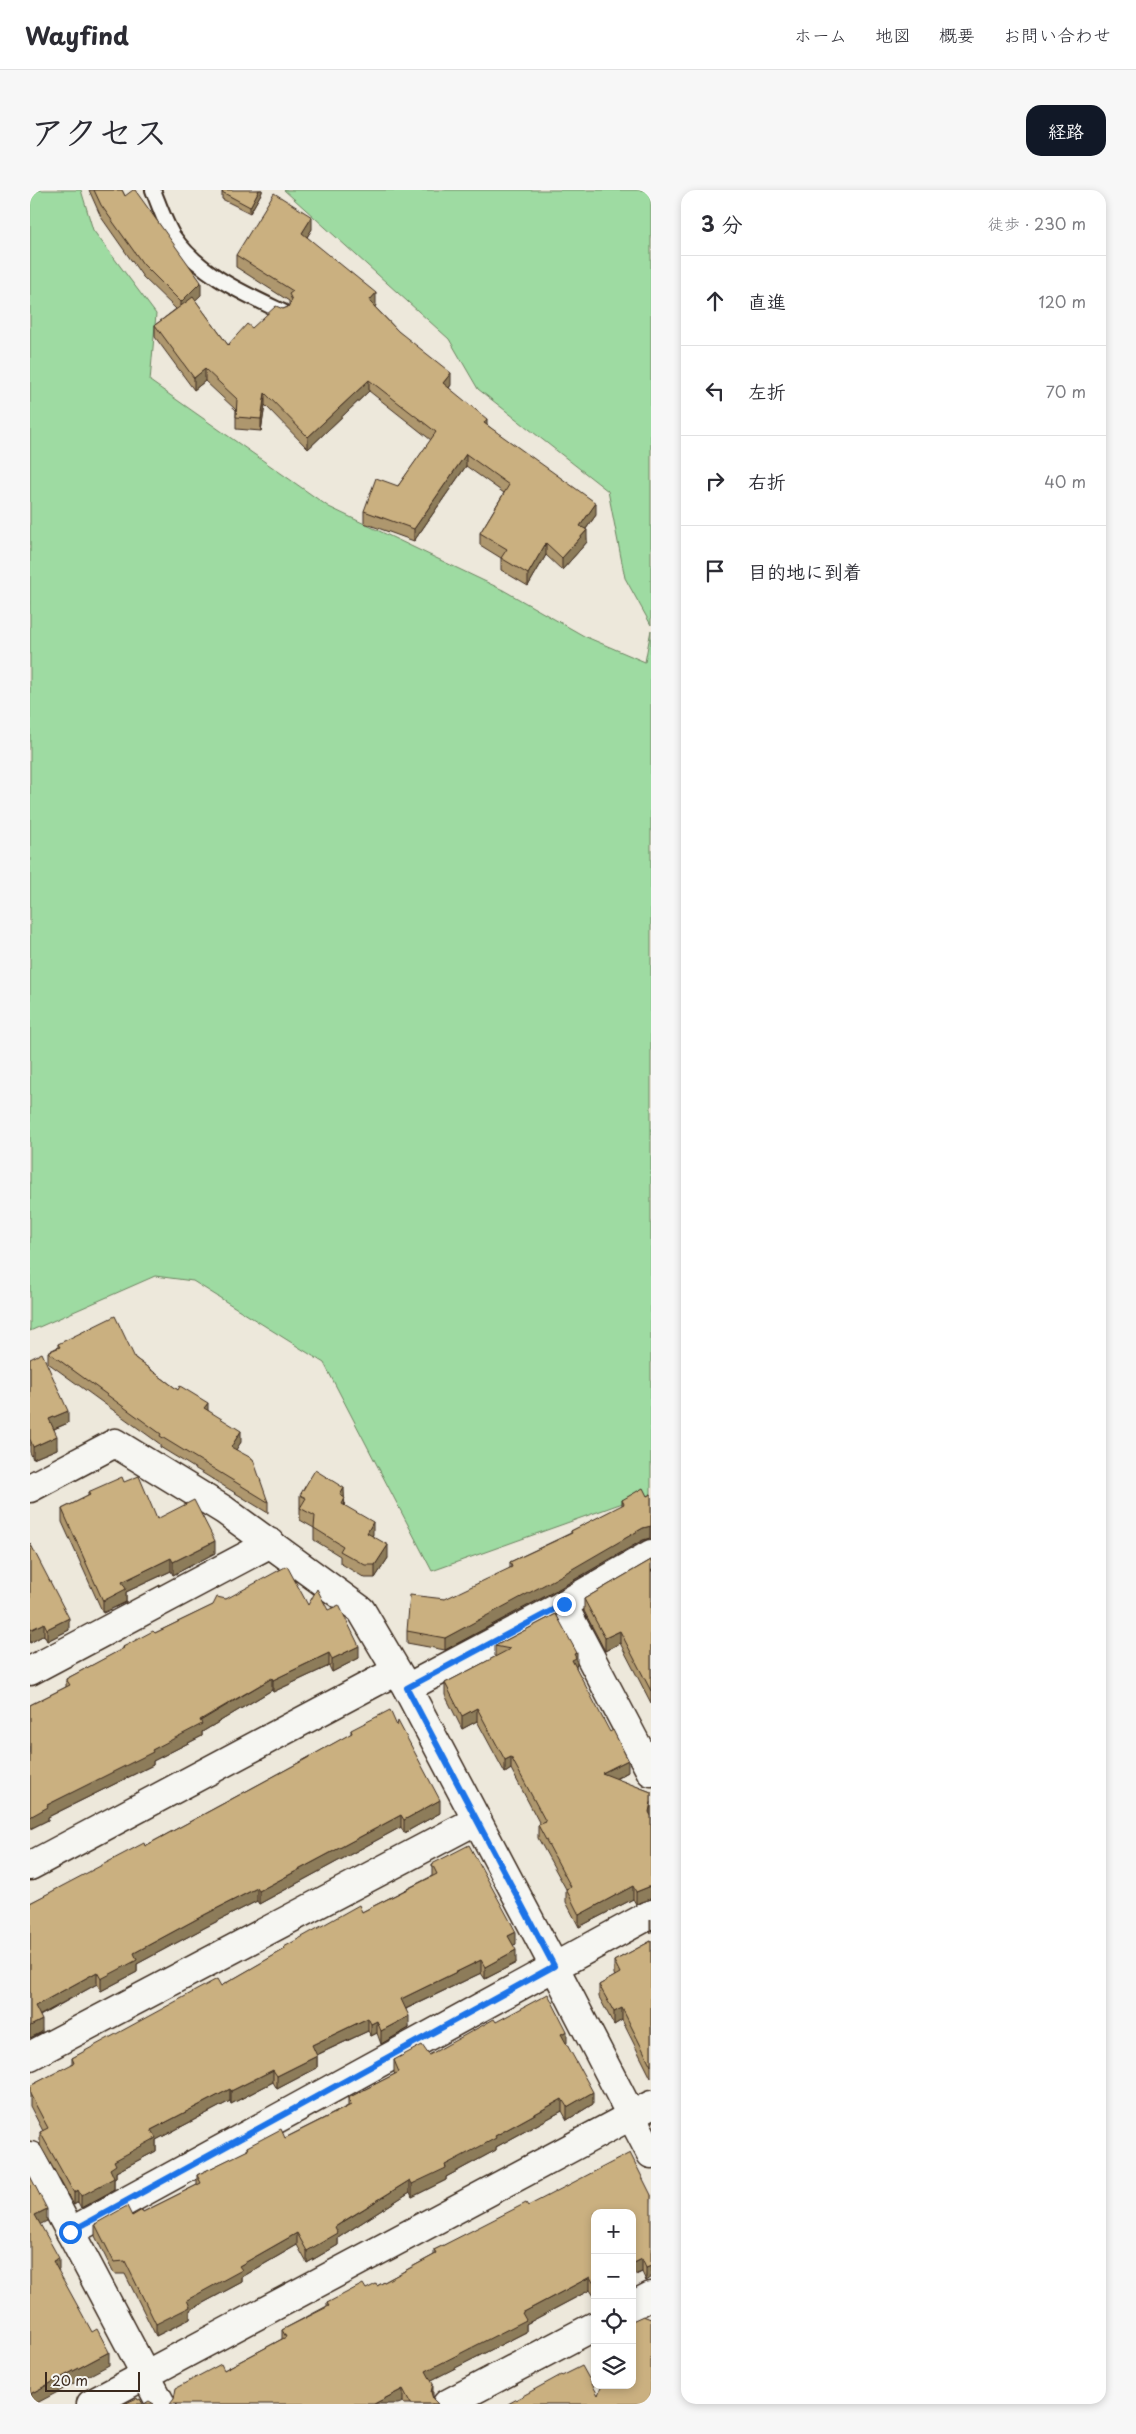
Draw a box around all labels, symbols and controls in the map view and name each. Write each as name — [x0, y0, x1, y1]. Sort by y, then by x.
text: Wayfind — [25, 17, 129, 53]
text: ホーム — [794, 21, 847, 48]
text: 地図 — [875, 21, 911, 48]
text: 概要 — [939, 21, 975, 48]
text: お問い合わせ — [1003, 21, 1111, 48]
text: アクセス — [30, 104, 168, 157]
button: 経路 — [1026, 105, 1106, 156]
text: 3 分 — [701, 207, 743, 239]
text: 徒歩 · 230 m — [988, 211, 1086, 235]
icon: ahead — [701, 287, 729, 315]
text: 直進 — [748, 287, 786, 315]
text: 120 m — [1039, 289, 1086, 313]
icon: left — [701, 377, 729, 405]
text: 左折 — [748, 377, 786, 405]
text: 70 m — [1046, 379, 1086, 403]
icon: right — [701, 467, 729, 495]
text: 右折 — [748, 467, 786, 495]
text: 40 m — [1044, 469, 1086, 493]
icon: arrive — [701, 557, 729, 585]
text: 目的地に到着 — [748, 557, 862, 585]
route end — [553, 1593, 576, 1616]
map controls — [591, 2209, 636, 2389]
button: + — [591, 2209, 636, 2254]
route start — [59, 2221, 82, 2244]
button: − — [591, 2254, 636, 2299]
button: locate — [591, 2299, 636, 2344]
button: layers — [591, 2344, 636, 2389]
scale bar — [45, 2369, 140, 2392]
text: 20 m — [52, 2370, 88, 2391]

